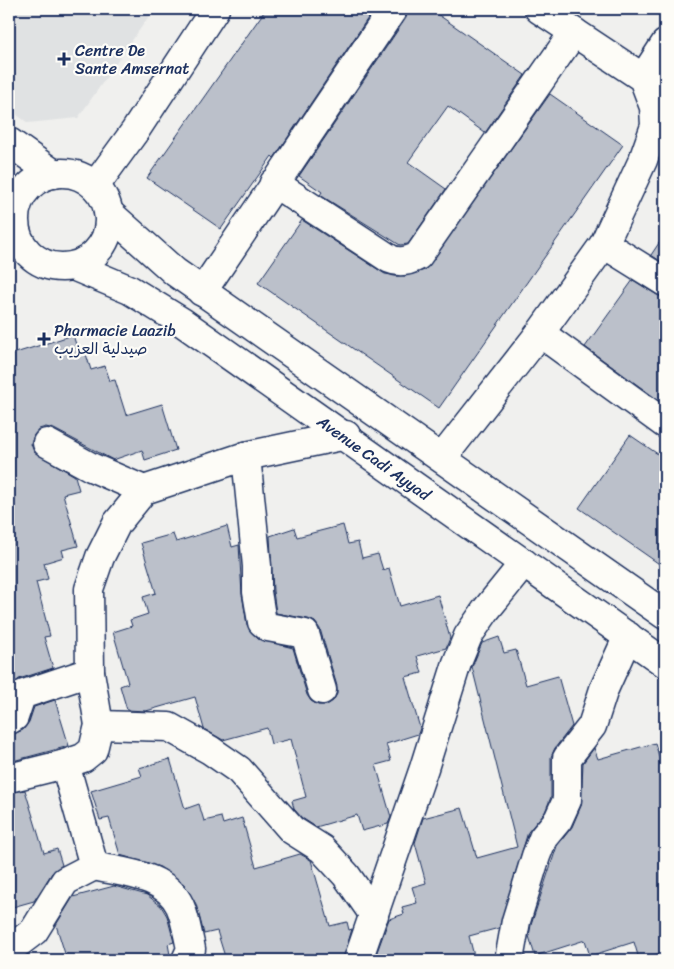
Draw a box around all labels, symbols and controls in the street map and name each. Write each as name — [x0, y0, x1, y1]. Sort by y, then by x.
place label: Centre De Sante Amsernat — [75, 36, 189, 83]
marker: Centre De Sante Amsernat — [57, 52, 71, 66]
place label: Pharmacie Laazib صيدلية العزيب — [54, 316, 176, 363]
marker: Pharmacie Laazib صيدلية العزيب — [38, 333, 50, 345]
street label: Avenue Cadi Ayyad — [310, 407, 438, 509]

